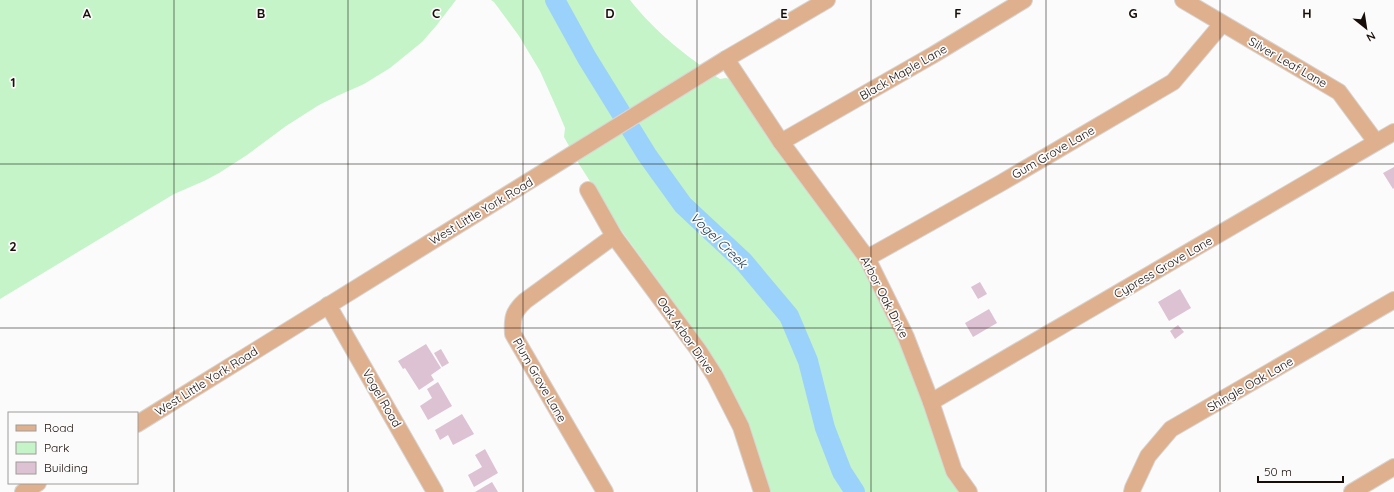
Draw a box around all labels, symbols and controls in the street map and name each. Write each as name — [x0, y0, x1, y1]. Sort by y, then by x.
text: A — [83, 5, 92, 21]
text: B — [257, 5, 265, 21]
text: C — [432, 5, 440, 21]
text: D — [605, 5, 615, 21]
text: E — [780, 5, 788, 21]
text: F — [954, 5, 962, 21]
text: G — [1128, 5, 1138, 21]
text: H — [1302, 5, 1312, 21]
north arrow — [1346, 8, 1386, 48]
text: N — [1364, 29, 1378, 45]
street label: Silver Leaf Lane — [1246, 33, 1330, 91]
street label: Black Maple Lane — [857, 41, 949, 103]
text: 1 — [10, 74, 16, 90]
street label: Gum Grove Lane — [1009, 122, 1097, 182]
street label: West Little York Road — [426, 174, 536, 248]
water label: Vogel Creek — [687, 209, 751, 272]
street label: Cypress Grove Lane — [1111, 233, 1215, 301]
text: 2 — [9, 238, 17, 254]
street label: Arbor Oak Drive — [858, 254, 912, 341]
street label: Oak Arbor Drive — [654, 294, 718, 376]
street label: Plum Grove Lane — [510, 335, 570, 425]
street label: West Little York Road — [152, 343, 260, 419]
street label: Shingle Oak Lane — [1204, 353, 1296, 415]
street label: Vogel Road — [359, 366, 405, 430]
legend — [8, 412, 138, 484]
text: Road — [44, 420, 74, 435]
text: Park — [44, 440, 69, 455]
scale bar — [1258, 458, 1343, 484]
text: Building — [44, 460, 88, 475]
text: 50 m — [1264, 464, 1292, 479]

